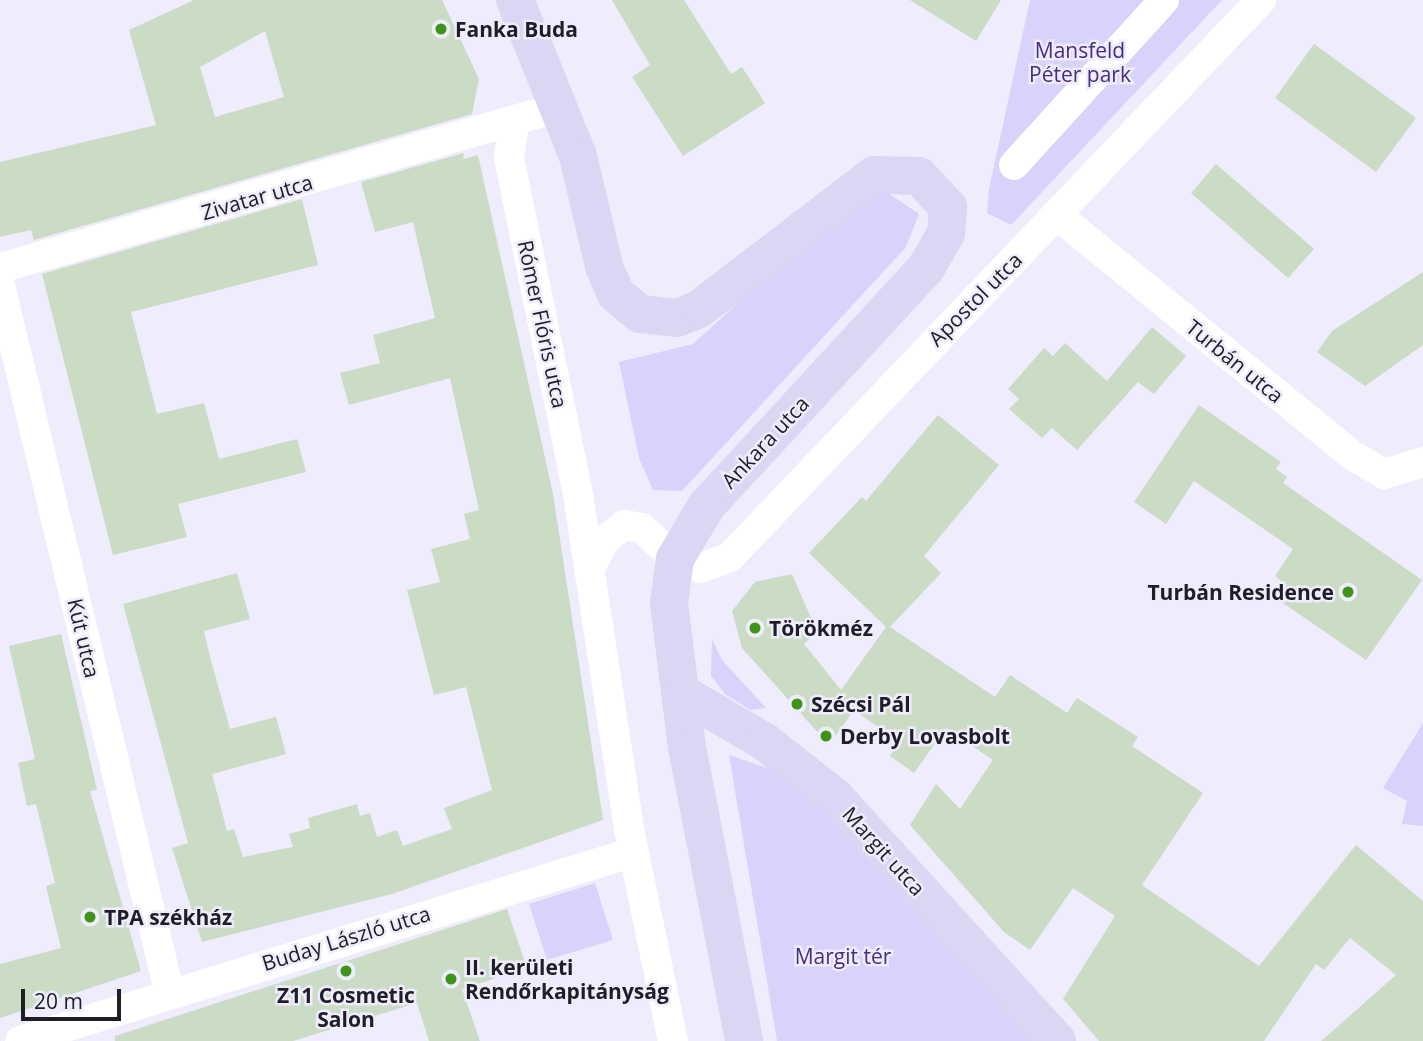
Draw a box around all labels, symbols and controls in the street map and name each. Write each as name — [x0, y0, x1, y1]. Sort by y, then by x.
place label: Fanka Buda — [455, 16, 578, 42]
marker: Fanka Buda — [433, 21, 449, 37]
park label: Mansfeld Péter park — [1029, 37, 1131, 87]
street label: Zivatar utca — [198, 169, 316, 225]
street label: Rómer Flóris utca — [513, 238, 573, 410]
street label: Apostol utca — [923, 247, 1027, 351]
street label: Turbán utca — [1181, 314, 1289, 408]
street label: Ankara utca — [716, 391, 814, 493]
place label: Turbán Residence — [1147, 579, 1334, 605]
marker: Turbán Residence — [1340, 584, 1356, 600]
street label: Kút utca — [63, 596, 105, 680]
place label: Törökméz — [769, 615, 873, 641]
marker: Törökméz — [747, 620, 763, 636]
place label: Szécsi Pál — [811, 691, 911, 717]
marker: Szécsi Pál — [789, 696, 805, 712]
place label: Derby Lovasbolt — [840, 723, 1010, 749]
marker: Derby Lovasbolt — [818, 728, 834, 744]
street label: Margit utca — [838, 801, 930, 901]
street label: Buday László utca — [259, 900, 433, 976]
place label: TPA székház — [104, 904, 232, 930]
marker: TPA székház — [82, 909, 98, 925]
park label: Margit tér — [795, 943, 891, 969]
place label: II. kerületi Rendőrkapitányság — [465, 954, 669, 1004]
marker: Z11 Cosmetic Salon — [338, 963, 354, 979]
marker: II. kerületi Rendőrkapitányság — [443, 971, 459, 987]
scale bar — [24, 974, 124, 1018]
place label: Z11 Cosmetic Salon — [277, 982, 415, 1032]
text: 20 m — [34, 987, 83, 1015]

